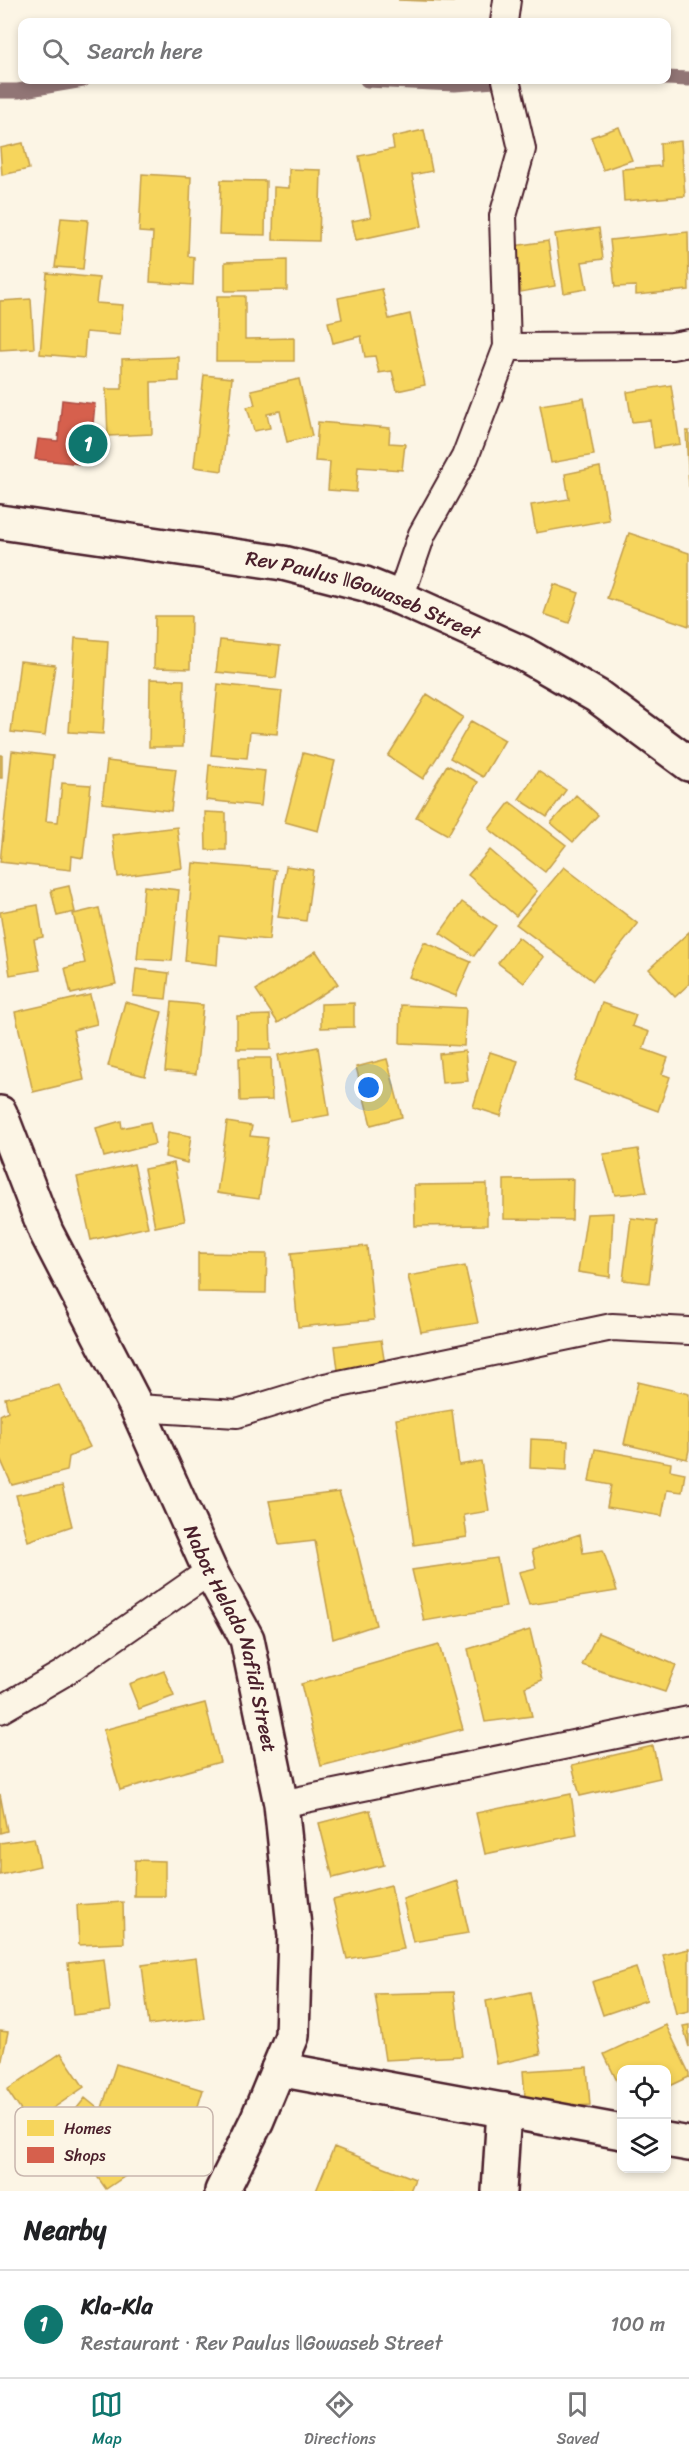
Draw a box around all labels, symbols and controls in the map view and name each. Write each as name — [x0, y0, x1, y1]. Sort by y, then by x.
search box — [18, 18, 671, 84]
text: Search here — [87, 32, 203, 71]
icon: search — [39, 35, 72, 68]
pin: 1 — [68, 422, 107, 466]
street label: Rev Paulus ǁGowaseb Street — [243, 540, 488, 650]
your location — [354, 1073, 383, 1102]
street label: Nabot Helado Nafidi Street — [174, 1519, 287, 1756]
map controls — [617, 2065, 671, 2173]
button: locate — [617, 2065, 671, 2119]
legend — [15, 2107, 213, 2176]
text: Homes — [64, 2114, 112, 2143]
button: layers — [617, 2119, 671, 2173]
text: Shops — [64, 2141, 106, 2170]
text: Nearby — [24, 2207, 106, 2253]
text: Kla-Kla — [81, 2287, 153, 2326]
text: 1 — [39, 2307, 48, 2342]
text: 100 m — [611, 2307, 665, 2342]
text: Restaurant · Rev Paulus ǁGowaseb Street — [81, 2326, 442, 2361]
tab: Map — [90, 2388, 123, 2453]
tab: Directions — [304, 2388, 376, 2453]
tab: Saved — [556, 2388, 599, 2453]

